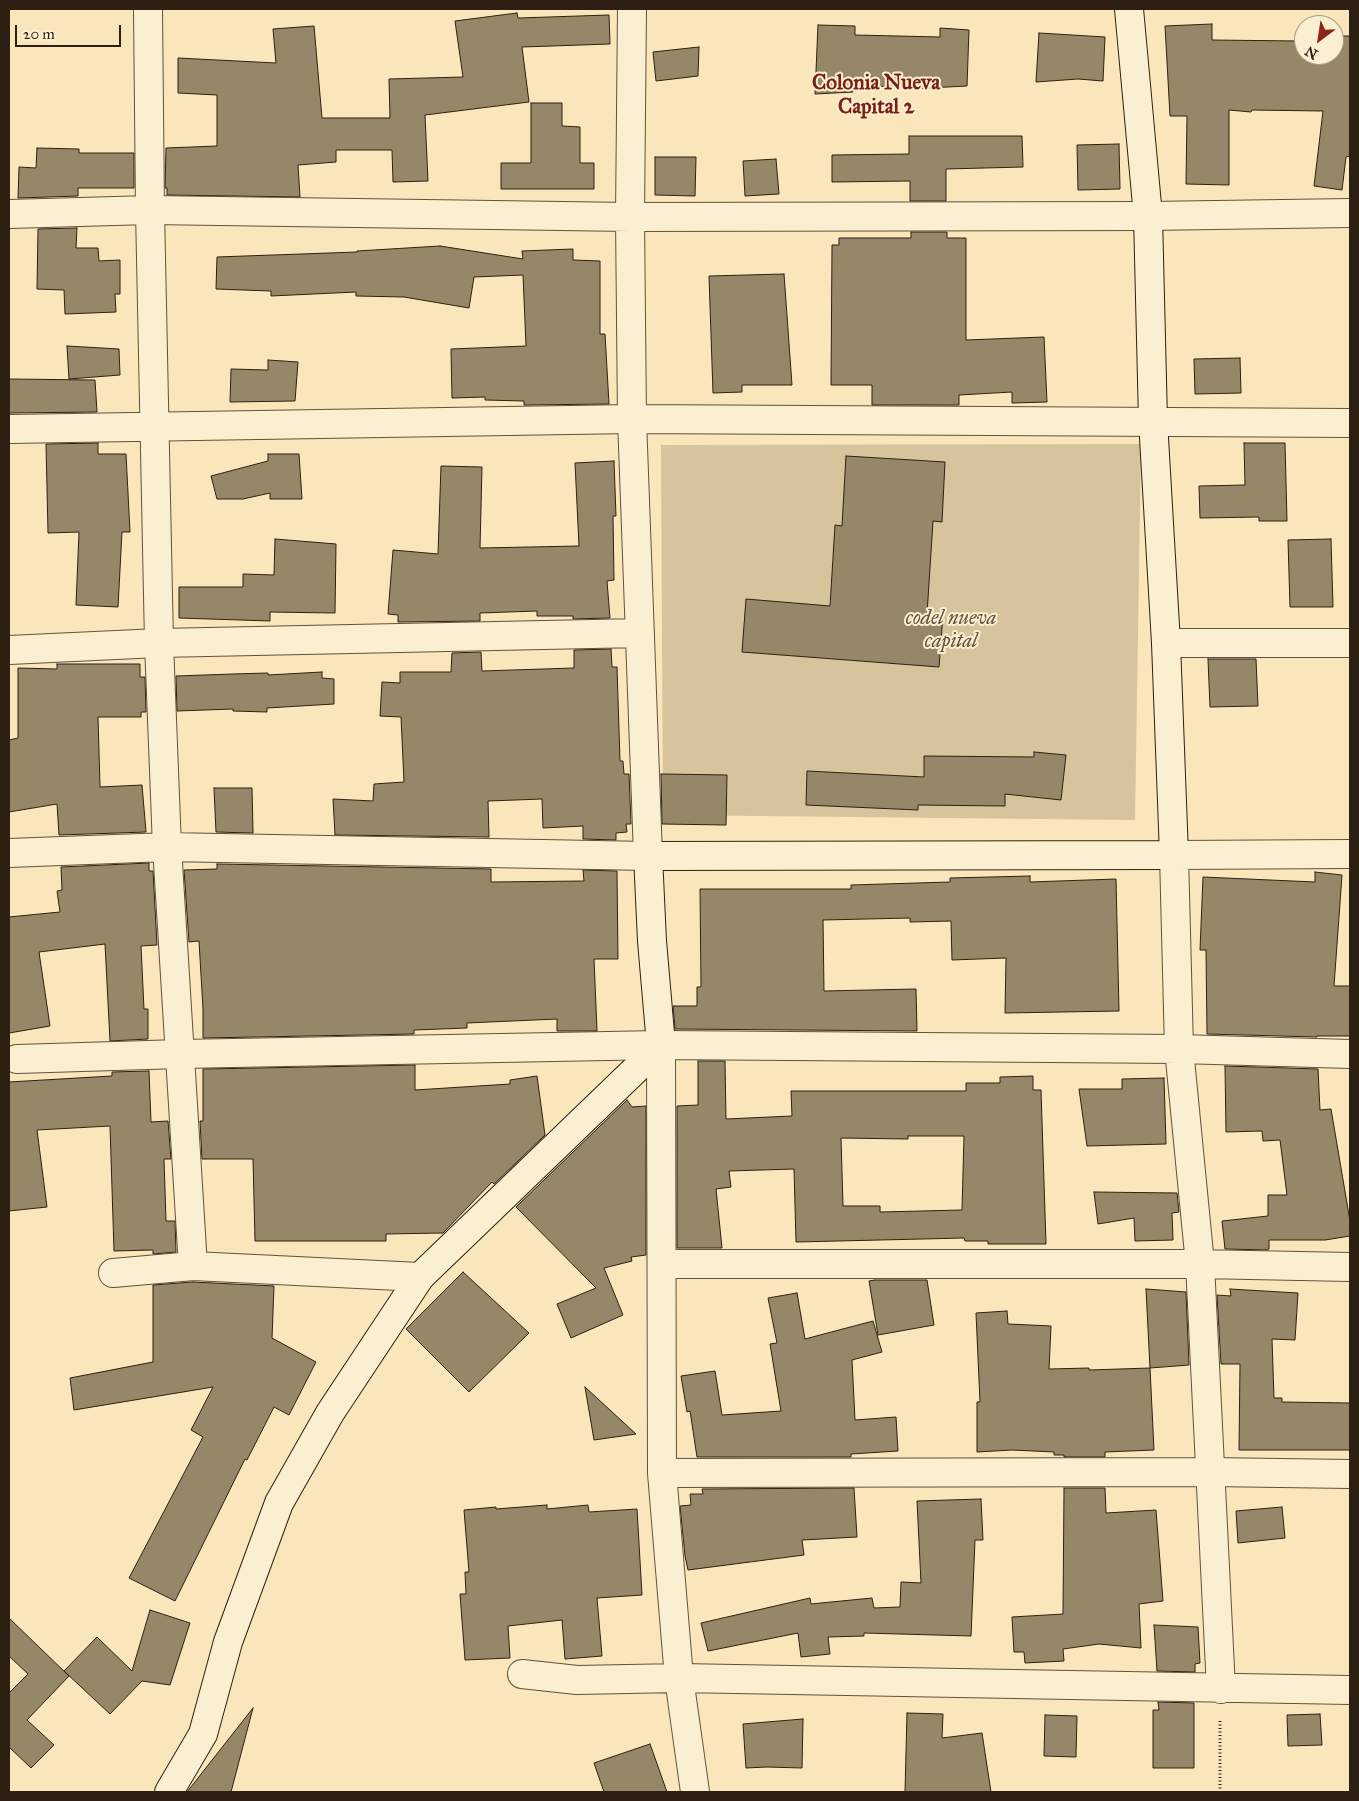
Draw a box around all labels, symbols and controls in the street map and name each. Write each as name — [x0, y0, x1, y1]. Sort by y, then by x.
scale bar — [18, 15, 124, 47]
north arrow — [1294, 15, 1344, 65]
text: 20 m — [23, 25, 55, 43]
text: N — [1302, 42, 1321, 63]
district label: Colonia Nueva Capital 2 — [812, 71, 940, 121]
park label: codel nueva capital — [906, 607, 996, 654]

